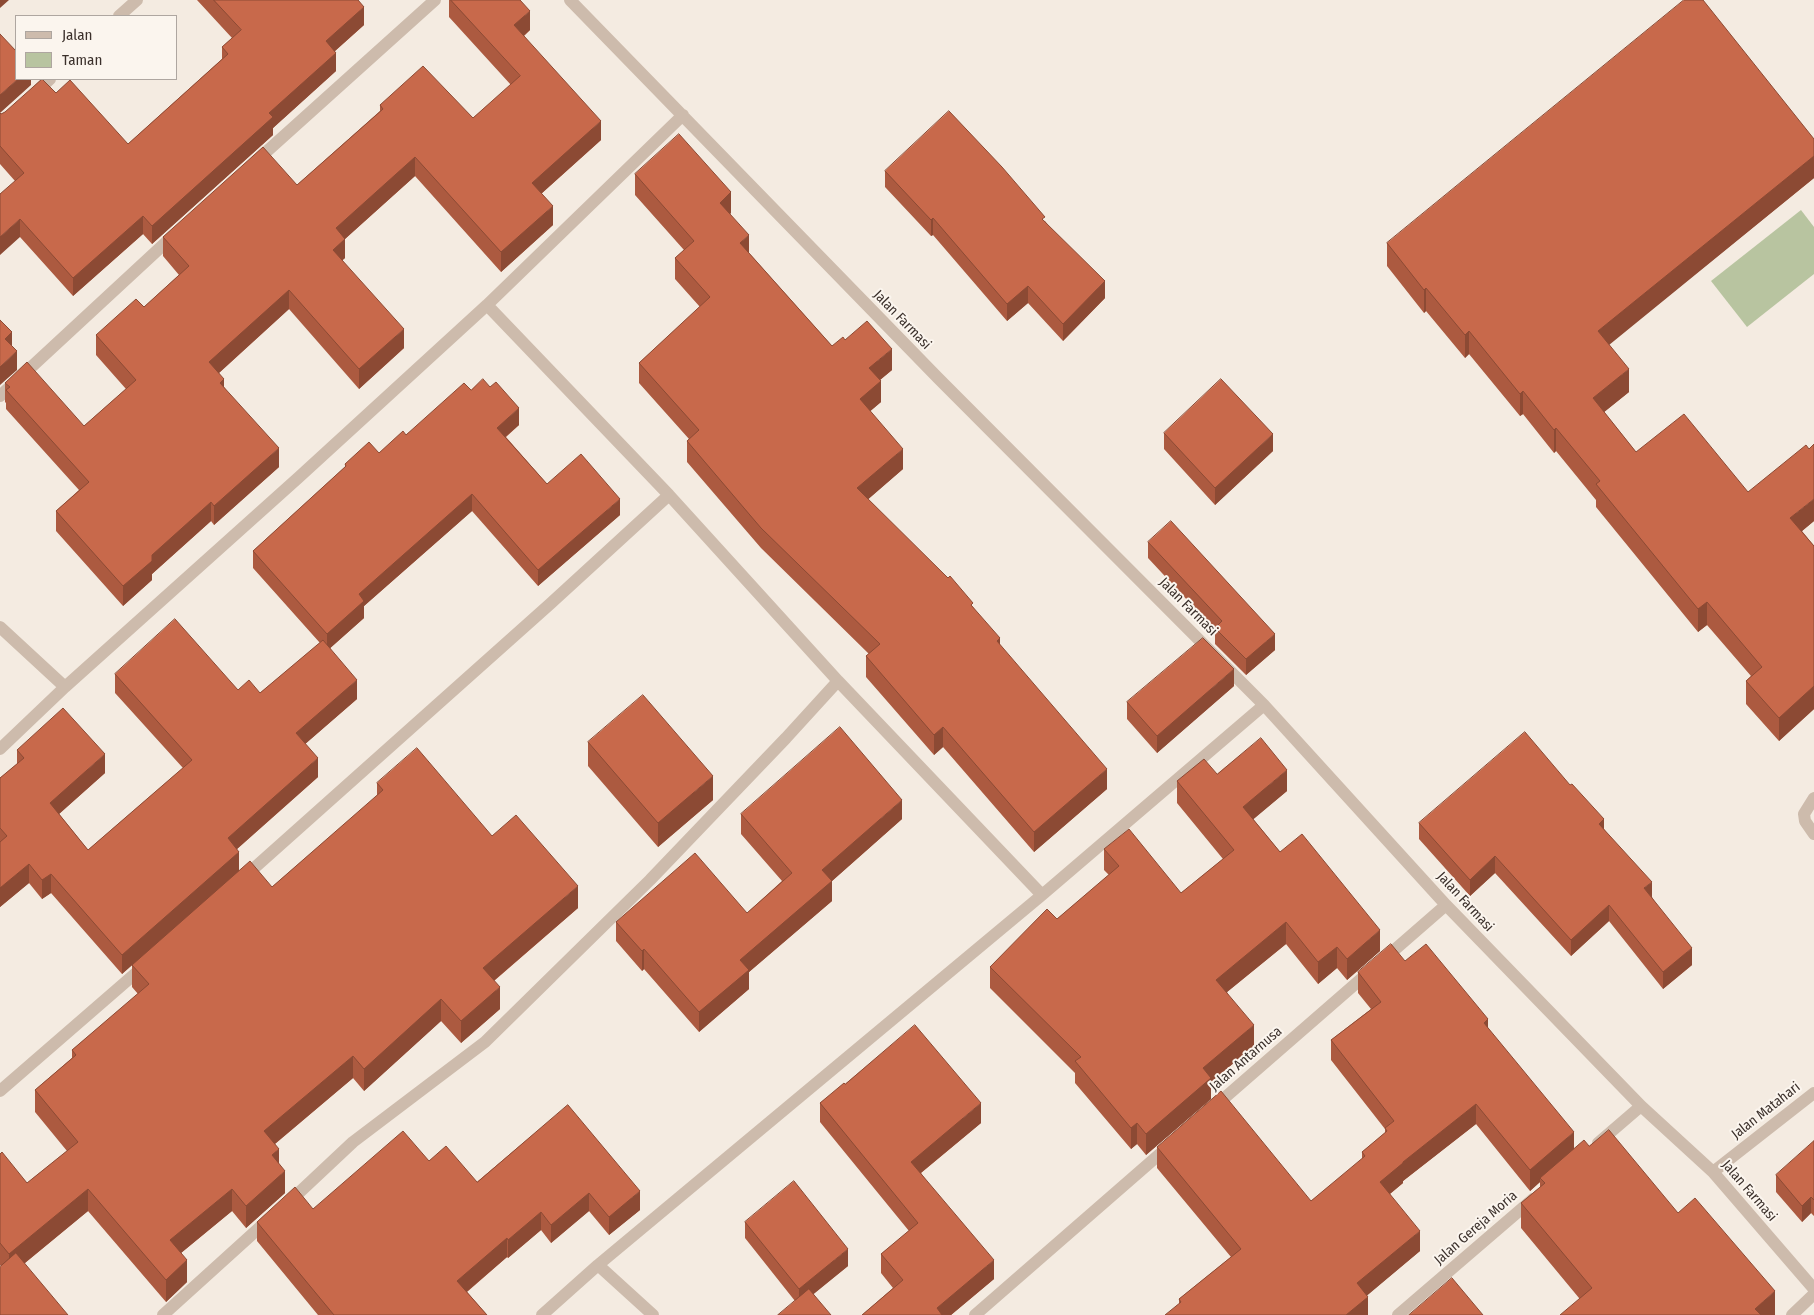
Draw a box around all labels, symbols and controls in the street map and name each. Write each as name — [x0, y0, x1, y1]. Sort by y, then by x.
legend — [15, 15, 178, 80]
text: Jalan — [62, 26, 92, 44]
text: Taman — [62, 51, 102, 69]
street label: Jalan Farmasi — [870, 287, 934, 353]
street label: Jalan Farmasi — [1155, 574, 1221, 640]
street label: Jalan Farmasi — [1433, 869, 1497, 935]
street label: Jalan Antarnusa — [1206, 1023, 1286, 1095]
street label: Jalan Matahari — [1728, 1079, 1804, 1143]
street label: Jalan Farmasi — [1718, 1157, 1780, 1225]
street label: Jalan Gereja Moria — [1431, 1187, 1521, 1269]

